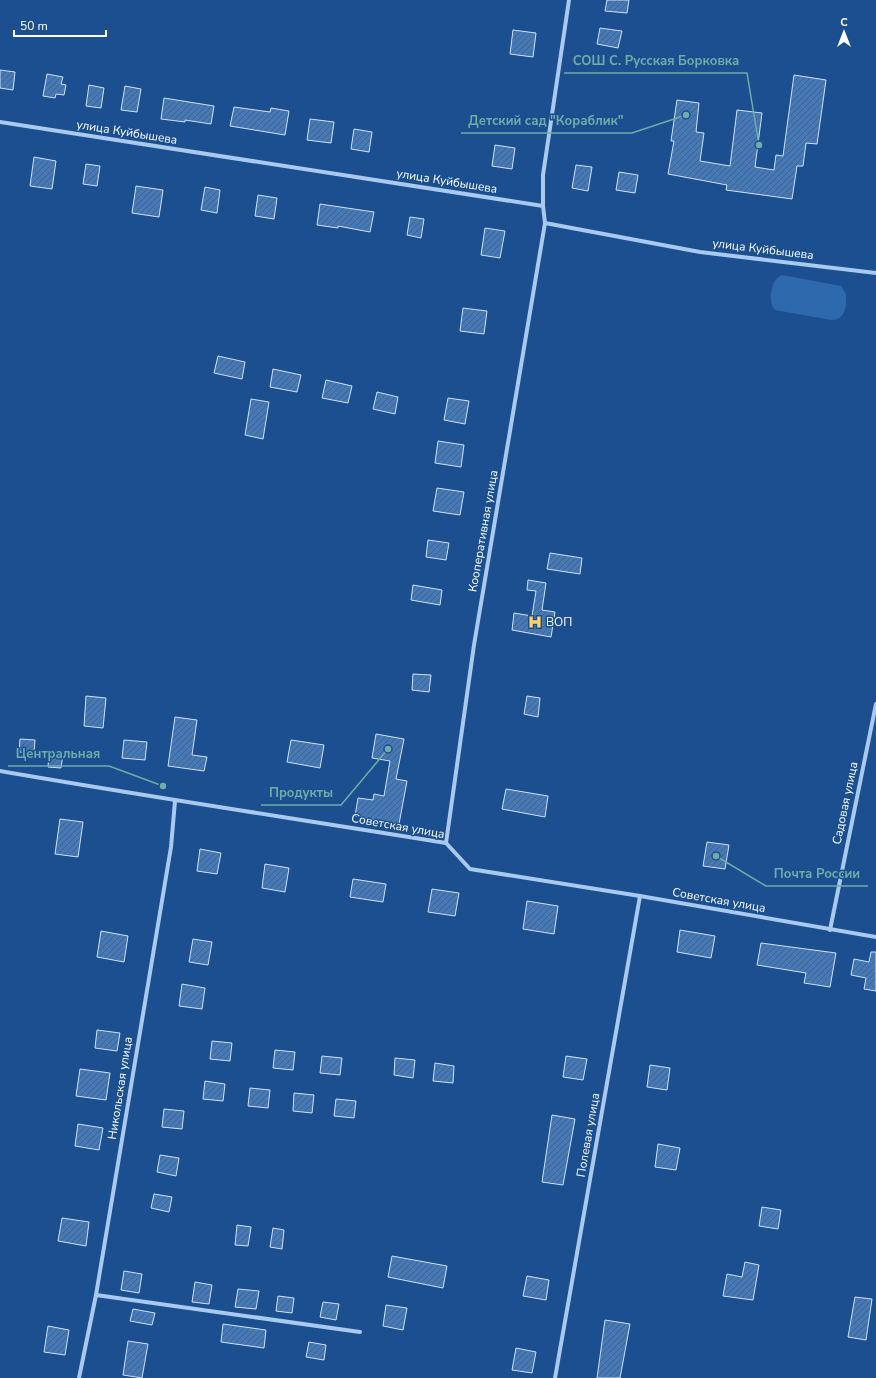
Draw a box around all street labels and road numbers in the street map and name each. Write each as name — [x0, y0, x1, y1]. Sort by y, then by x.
street label: улица Куйбышева — [75, 116, 179, 148]
street label: улица Куйбышева — [395, 165, 499, 197]
street label: улица Куйбышева — [711, 235, 815, 263]
street label: Кооперативная улица — [464, 469, 502, 593]
street label: Садовая улица — [828, 760, 862, 846]
street label: Советская улица — [350, 810, 446, 842]
street label: Советская улица — [671, 884, 767, 916]
street label: Никольская улица — [104, 1035, 136, 1141]
street label: Полевая улица — [573, 1092, 603, 1178]

